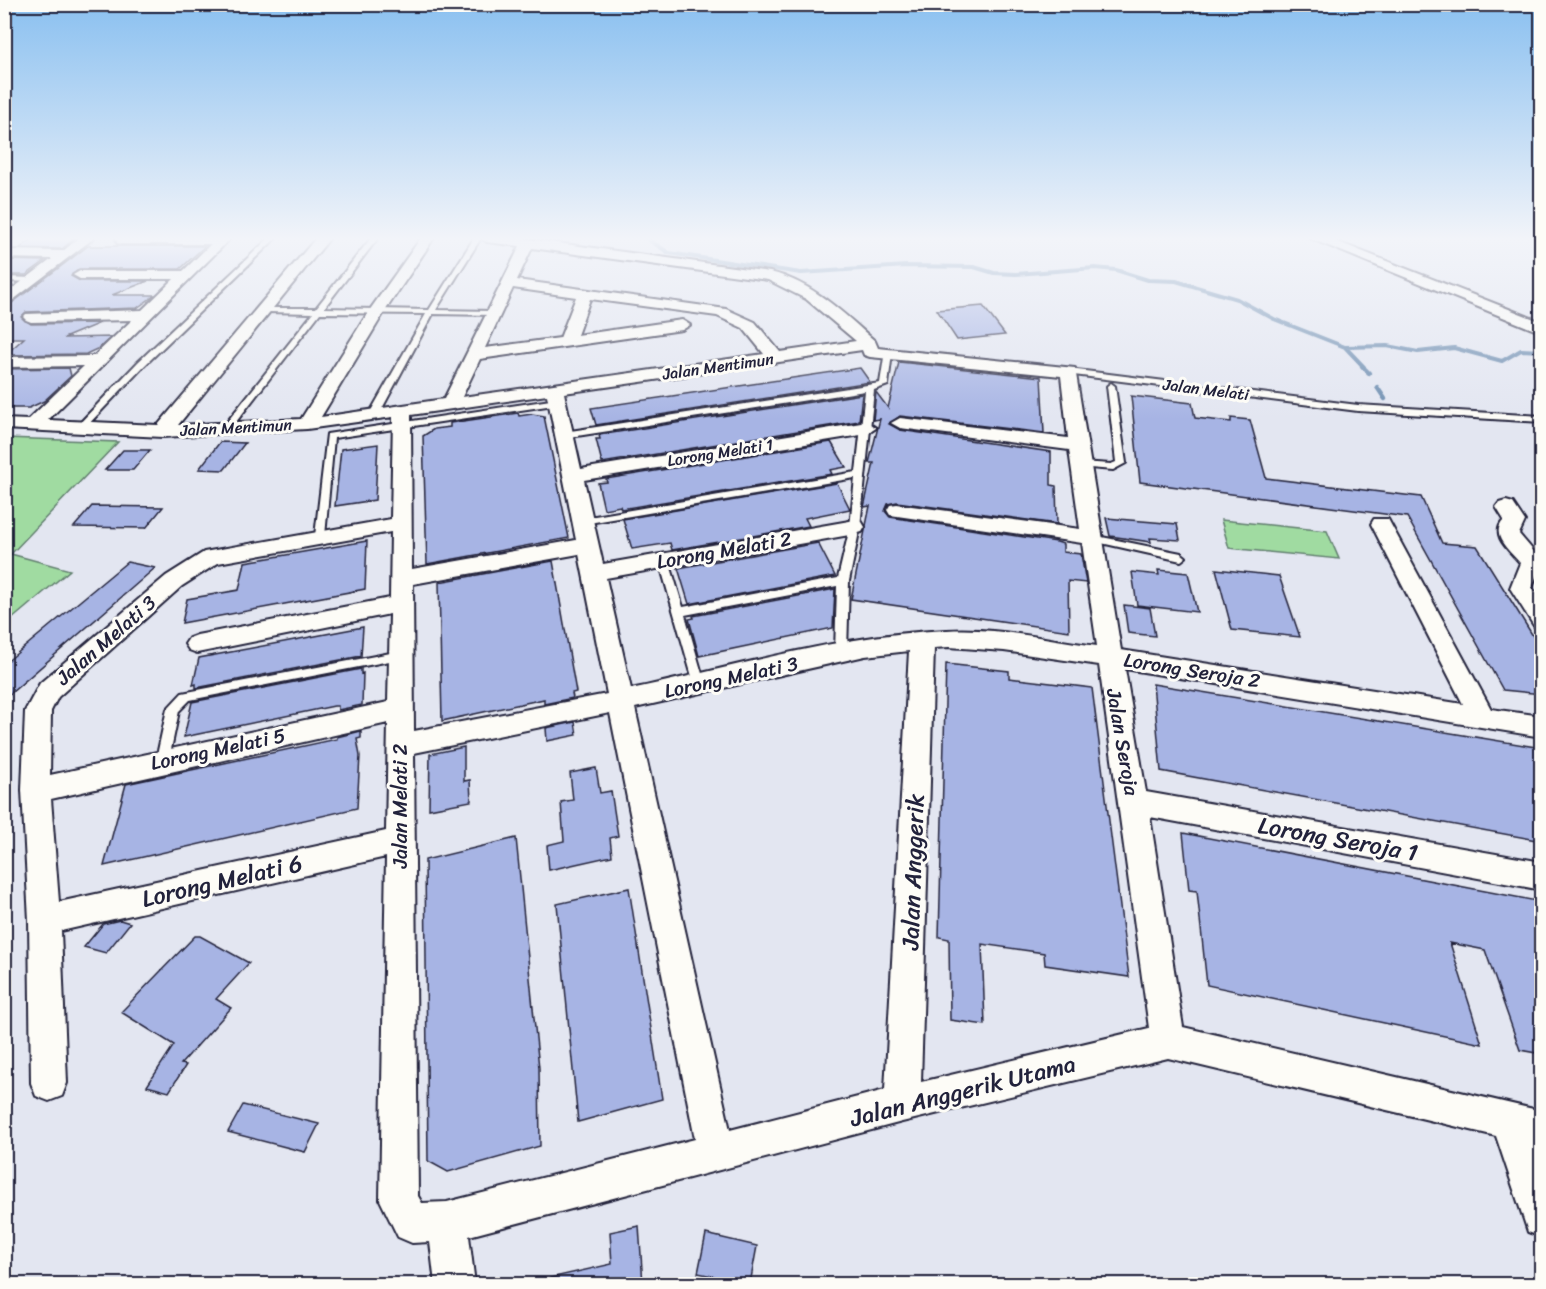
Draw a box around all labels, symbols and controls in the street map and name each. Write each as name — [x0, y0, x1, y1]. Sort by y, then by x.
street label: Jalan Mentimun — [660, 344, 776, 389]
street label: Jalan Melati — [1160, 370, 1251, 409]
street label: Jalan Mentimun — [178, 410, 293, 445]
street label: Lorong Melati 1 — [665, 430, 775, 475]
street label: Lorong Melati 2 — [654, 521, 795, 580]
street label: Jalan Melati 3 — [47, 586, 165, 695]
street label: Lorong Seroja 2 — [1121, 642, 1263, 699]
street label: Lorong Melati 3 — [661, 646, 801, 709]
street label: Jalan Seroja — [1096, 685, 1149, 799]
street label: Lorong Melati 5 — [147, 718, 289, 781]
street label: Jalan Melati 2 — [383, 743, 418, 869]
street label: Jalan Anggerik — [889, 793, 937, 952]
street label: Lorong Seroja 1 — [1255, 804, 1421, 874]
street label: Lorong Melati 6 — [138, 842, 306, 920]
street label: Jalan Anggerik Utama — [845, 1043, 1080, 1140]

